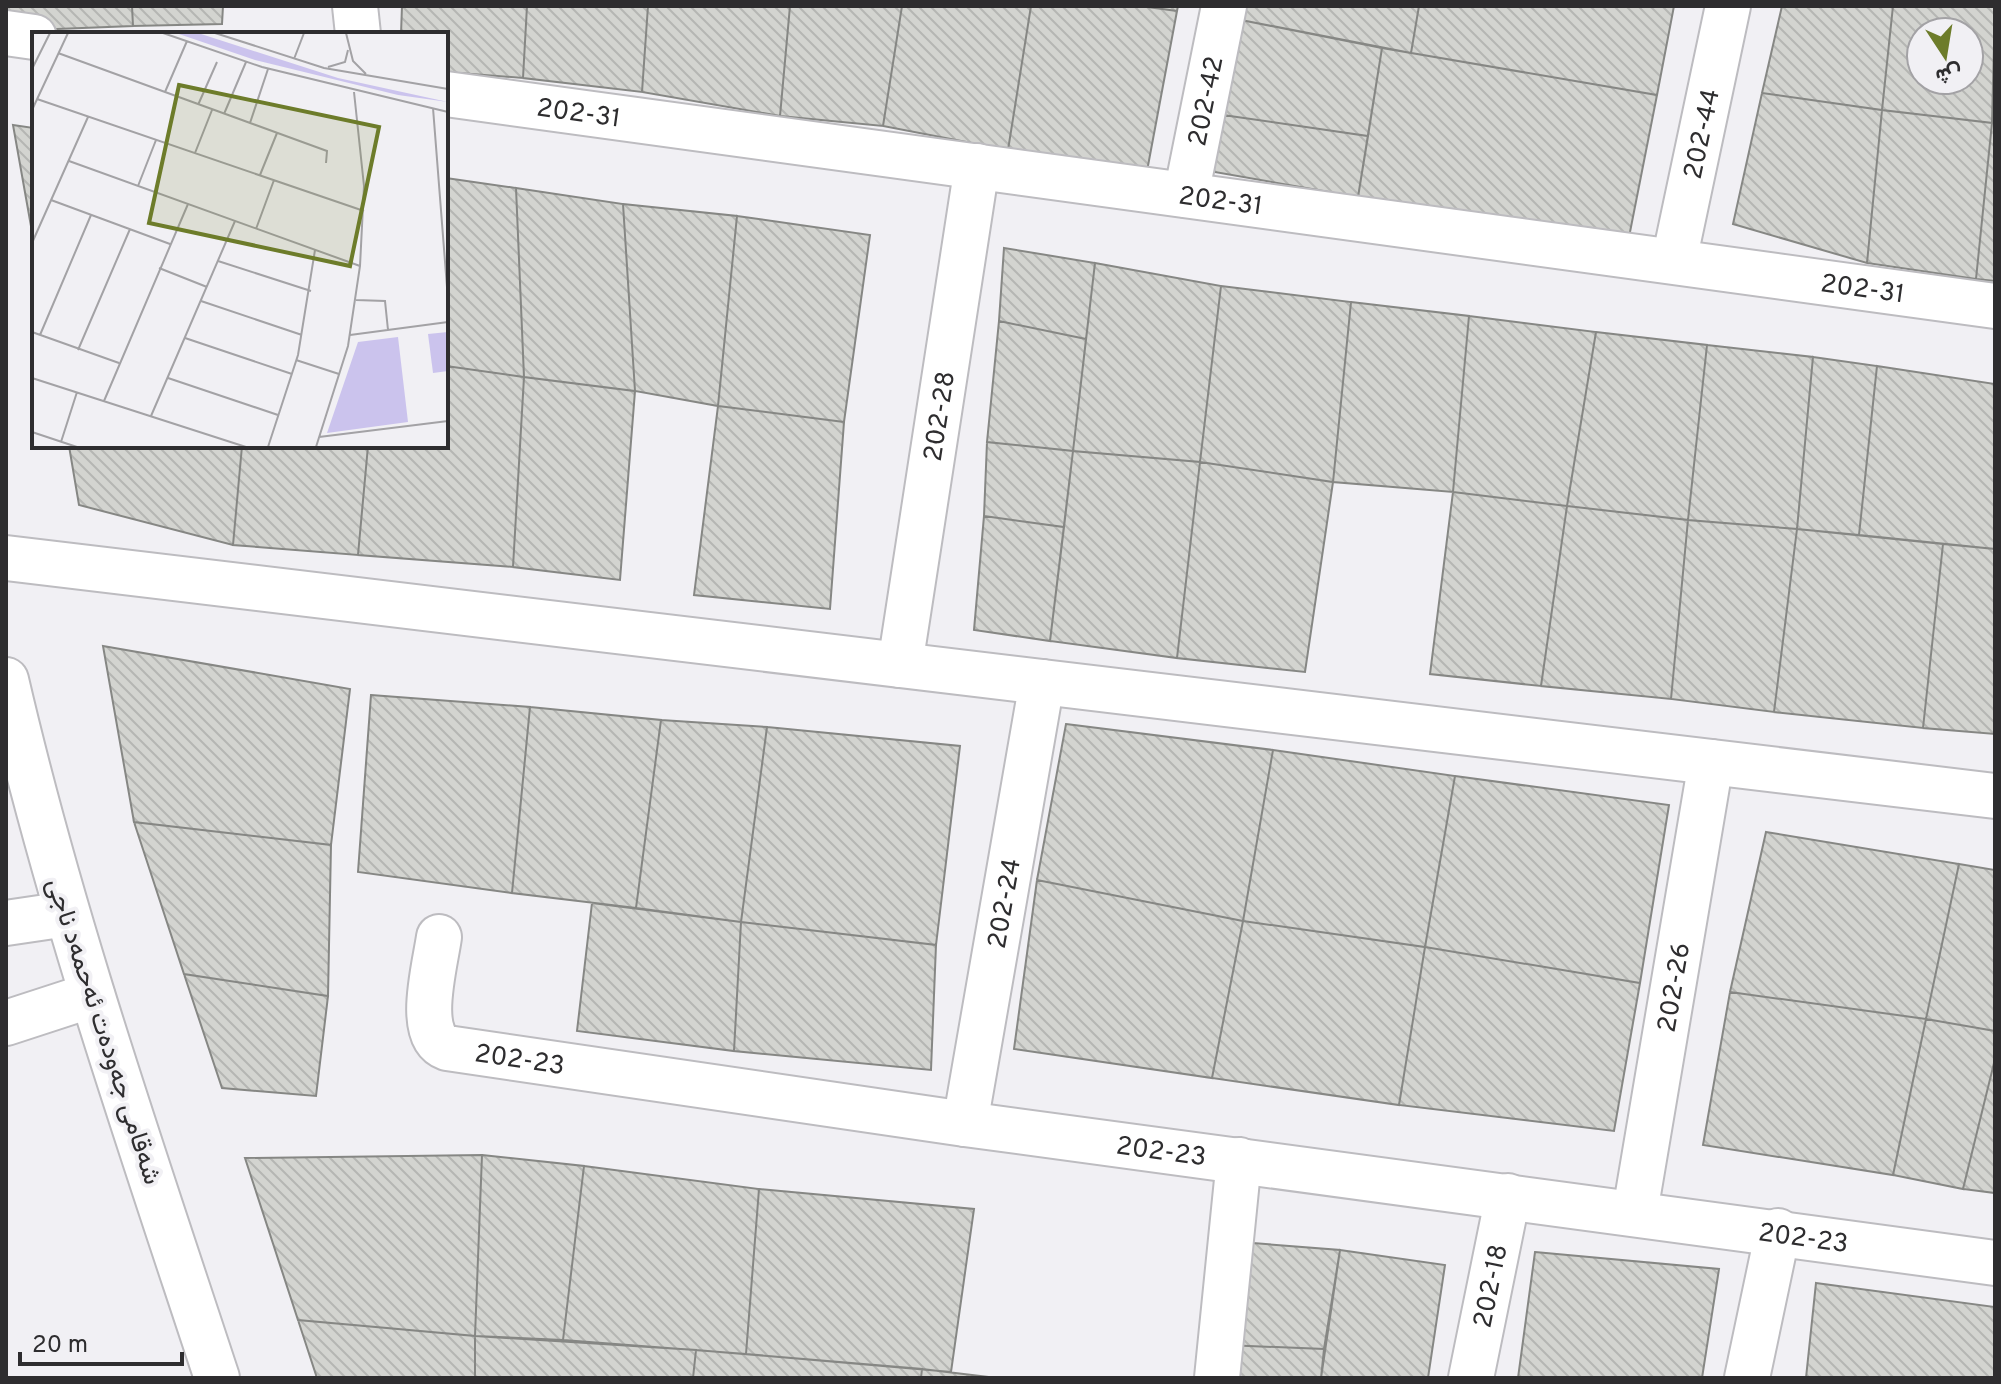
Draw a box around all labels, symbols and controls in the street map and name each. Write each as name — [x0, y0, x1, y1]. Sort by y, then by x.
north arrow — [1905, 16, 1985, 96]
inset map — [32, 32, 448, 448]
street label: 202-42 — [1182, 54, 1233, 149]
text: ش — [1933, 57, 1964, 89]
street label: 202-44 — [1678, 86, 1729, 182]
street label: 202-31 — [534, 93, 622, 137]
street label: 202-31 — [1176, 180, 1264, 225]
street label: 202-31 — [1818, 268, 1906, 312]
street label: 202-28 — [918, 369, 964, 464]
street label: 202-24 — [982, 856, 1030, 951]
street label: شەقامی جەودەت ئەحمەد ناجی — [37, 874, 168, 1189]
street label: 202-26 — [1652, 940, 1699, 1035]
street label: 202-23 — [472, 1038, 567, 1084]
street label: 202-23 — [1114, 1131, 1208, 1175]
street label: 202-23 — [1756, 1217, 1850, 1262]
street label: 202-18 — [1468, 1242, 1517, 1331]
scale bar — [20, 1316, 182, 1366]
text: 20 m — [32, 1331, 88, 1361]

